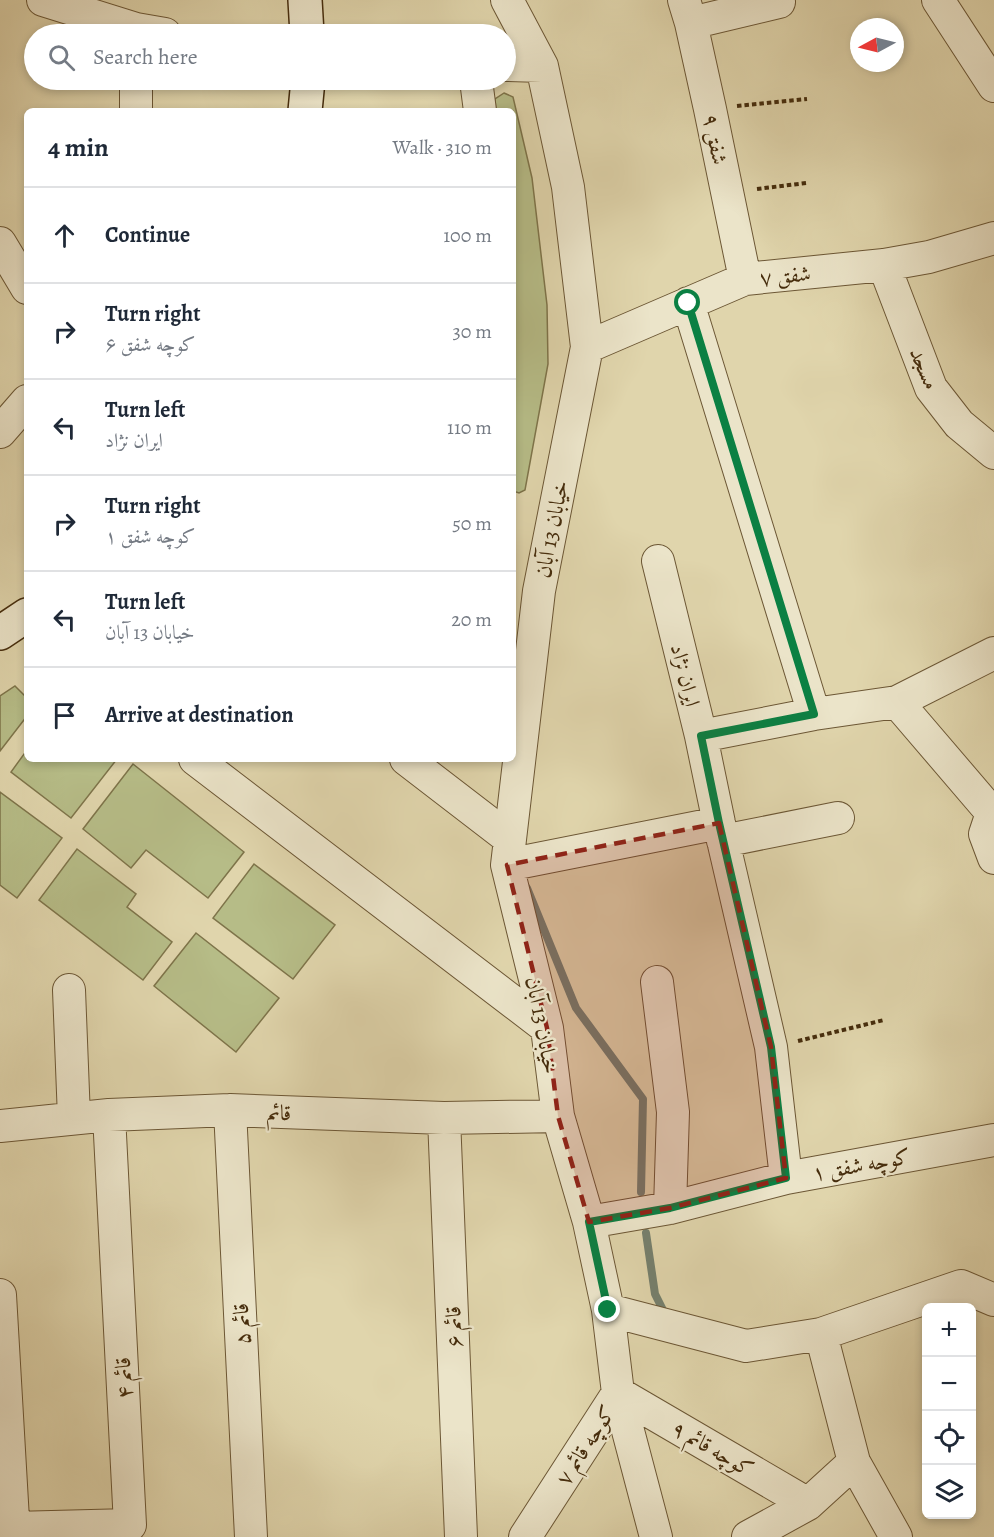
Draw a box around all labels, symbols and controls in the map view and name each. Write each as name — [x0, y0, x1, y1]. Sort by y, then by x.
north arrow — [850, 18, 904, 72]
search box — [24, 24, 516, 90]
icon: search — [45, 41, 78, 74]
text: Search here — [93, 42, 198, 72]
street label: شفق ۹ — [695, 111, 735, 167]
text: 4 min — [48, 130, 109, 165]
text: Walk · 310 m — [393, 134, 492, 161]
icon: ahead — [48, 219, 81, 252]
text: Continue — [105, 220, 190, 250]
text: 100 m — [443, 222, 492, 249]
street label: شفق ۷ — [758, 258, 812, 294]
route start — [674, 289, 700, 315]
text: Turn right — [105, 299, 201, 329]
icon: right — [48, 315, 81, 348]
text: 30 m — [452, 318, 492, 345]
text: کوچه شفق ۶ — [105, 331, 195, 358]
street label: مسجد — [902, 343, 947, 394]
text: Turn left — [105, 395, 185, 425]
icon: left — [48, 411, 81, 444]
text: 110 m — [447, 414, 492, 441]
text: ایران نژاد — [105, 427, 163, 454]
street label: خیابان 13 آبان — [528, 478, 576, 580]
text: Turn right — [105, 491, 201, 521]
icon: right — [48, 507, 81, 540]
text: 50 m — [452, 510, 492, 537]
text: کوچه شفق ۱ — [105, 523, 195, 550]
text: Turn left — [105, 587, 185, 617]
icon: left — [48, 603, 81, 636]
text: 20 m — [451, 606, 492, 633]
text: خیابان 13 آبان — [105, 619, 195, 646]
street label: ایران نژاد — [663, 641, 707, 710]
icon: arrive — [48, 699, 81, 732]
text: Arrive at destination — [105, 700, 294, 730]
street label: خیابان 13 آبان — [518, 974, 566, 1076]
street label: قائم — [266, 1098, 292, 1132]
street label: کوچه شفق ۱ — [810, 1142, 913, 1188]
route end — [594, 1296, 620, 1322]
street label: قائم ۵ — [226, 1302, 262, 1346]
map controls — [922, 1303, 976, 1519]
button: + — [922, 1303, 976, 1357]
street label: قائم ۶ — [438, 1305, 474, 1348]
street label: قائم ۴ — [108, 1356, 144, 1400]
button: − — [922, 1357, 976, 1411]
street label: کوچه قائم ۷ — [549, 1400, 626, 1494]
button: locate — [922, 1411, 976, 1465]
street label: کوچه قائم ۹ — [664, 1413, 759, 1488]
button: layers — [922, 1465, 976, 1519]

